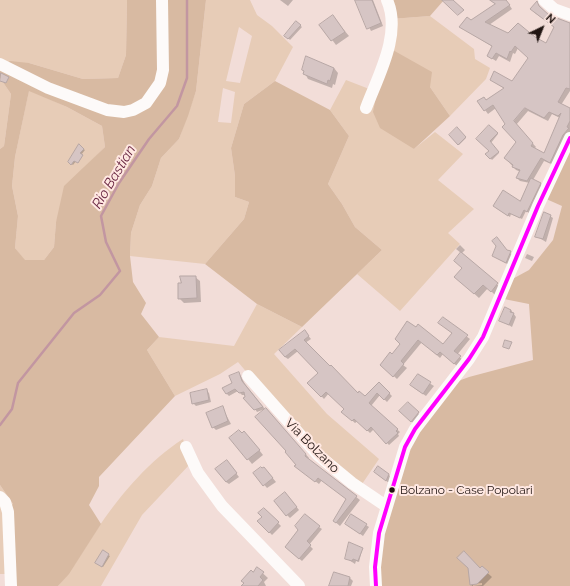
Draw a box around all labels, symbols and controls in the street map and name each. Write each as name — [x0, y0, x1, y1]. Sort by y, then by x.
north arrow — [522, 8, 562, 48]
text: N — [543, 11, 558, 26]
water label: Rio Bastian — [89, 142, 139, 212]
street label: Via Bolzano — [281, 415, 343, 477]
place label: Bolzano - Case Popolari — [400, 483, 532, 497]
marker: Bolzano - Case Popolari — [387, 485, 397, 495]

